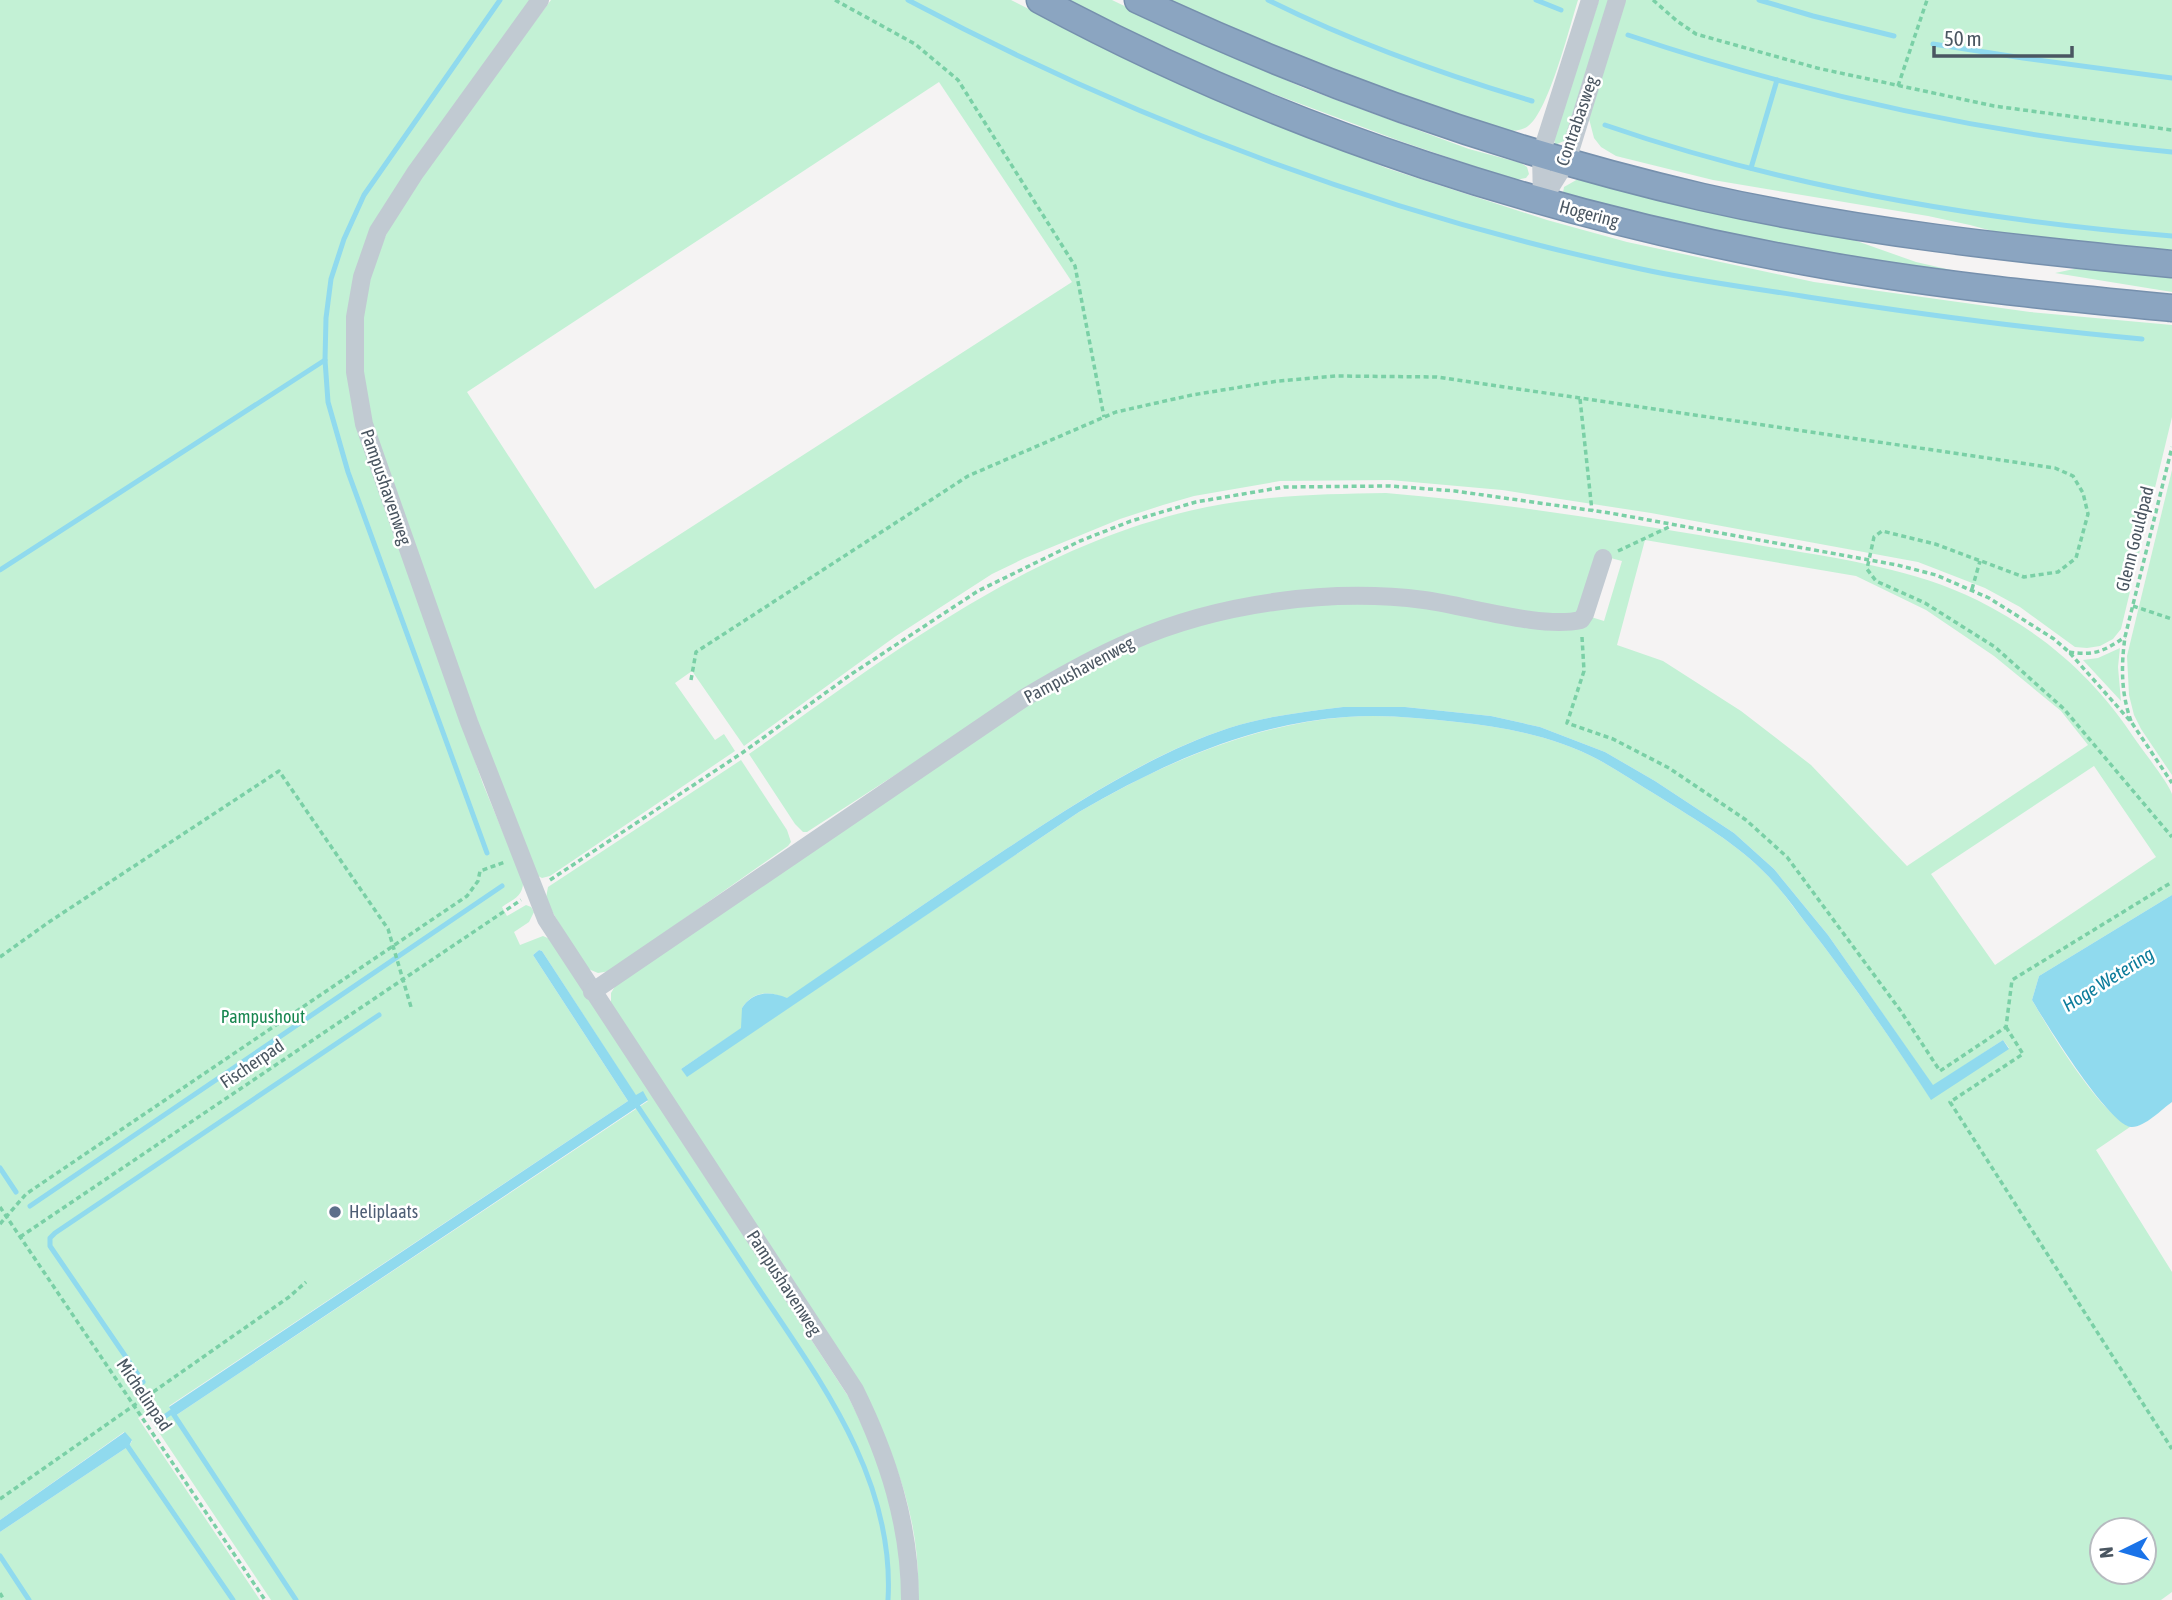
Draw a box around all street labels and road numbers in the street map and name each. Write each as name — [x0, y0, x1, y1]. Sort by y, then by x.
street label: Contrabasweg — [1551, 73, 1602, 168]
street label: Hogering — [1557, 196, 1621, 232]
street label: Pampushavenweg — [357, 426, 416, 548]
street label: Glenn Gouldpad — [2111, 484, 2158, 594]
street label: Pampushavenweg — [1020, 632, 1137, 707]
street label: Fischerpad — [216, 1035, 287, 1092]
street label: Pampushavenweg — [743, 1226, 826, 1339]
street label: Michelinpad — [113, 1355, 176, 1435]

